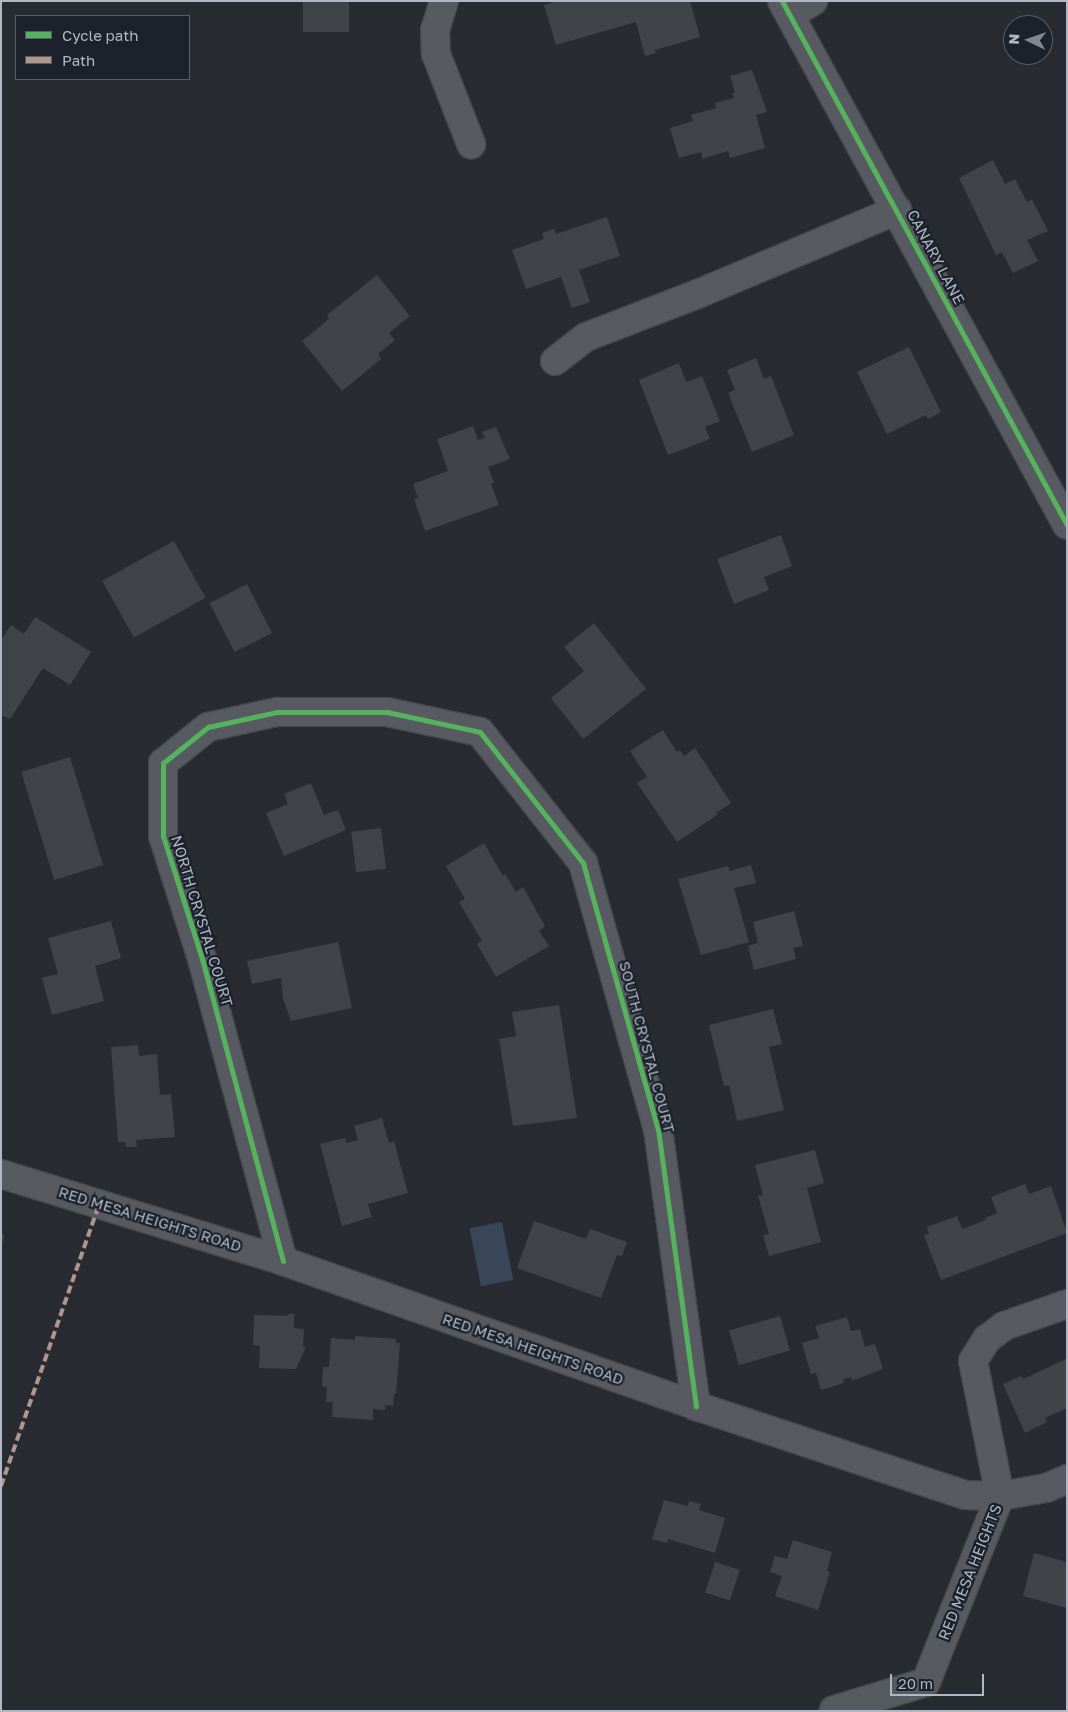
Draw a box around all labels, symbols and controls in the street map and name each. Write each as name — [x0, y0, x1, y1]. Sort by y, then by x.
legend — [15, 15, 190, 80]
north arrow — [1003, 15, 1053, 65]
text: Cycle path — [62, 26, 138, 44]
text: N — [1005, 33, 1022, 45]
text: Path — [62, 51, 95, 69]
street label: CANARY LANE — [904, 207, 968, 307]
street label: NORTH CRYSTAL COURT — [167, 833, 237, 1009]
street label: SOUTH CRYSTAL COURT — [615, 959, 679, 1135]
street label: RED MESA HEIGHTS ROAD — [56, 1183, 244, 1255]
street label: RED MESA HEIGHTS ROAD — [440, 1310, 626, 1388]
street label: RED MESA HEIGHTS — [935, 1501, 1005, 1643]
scale bar — [893, 1664, 987, 1696]
text: 20 m — [898, 1674, 933, 1692]

